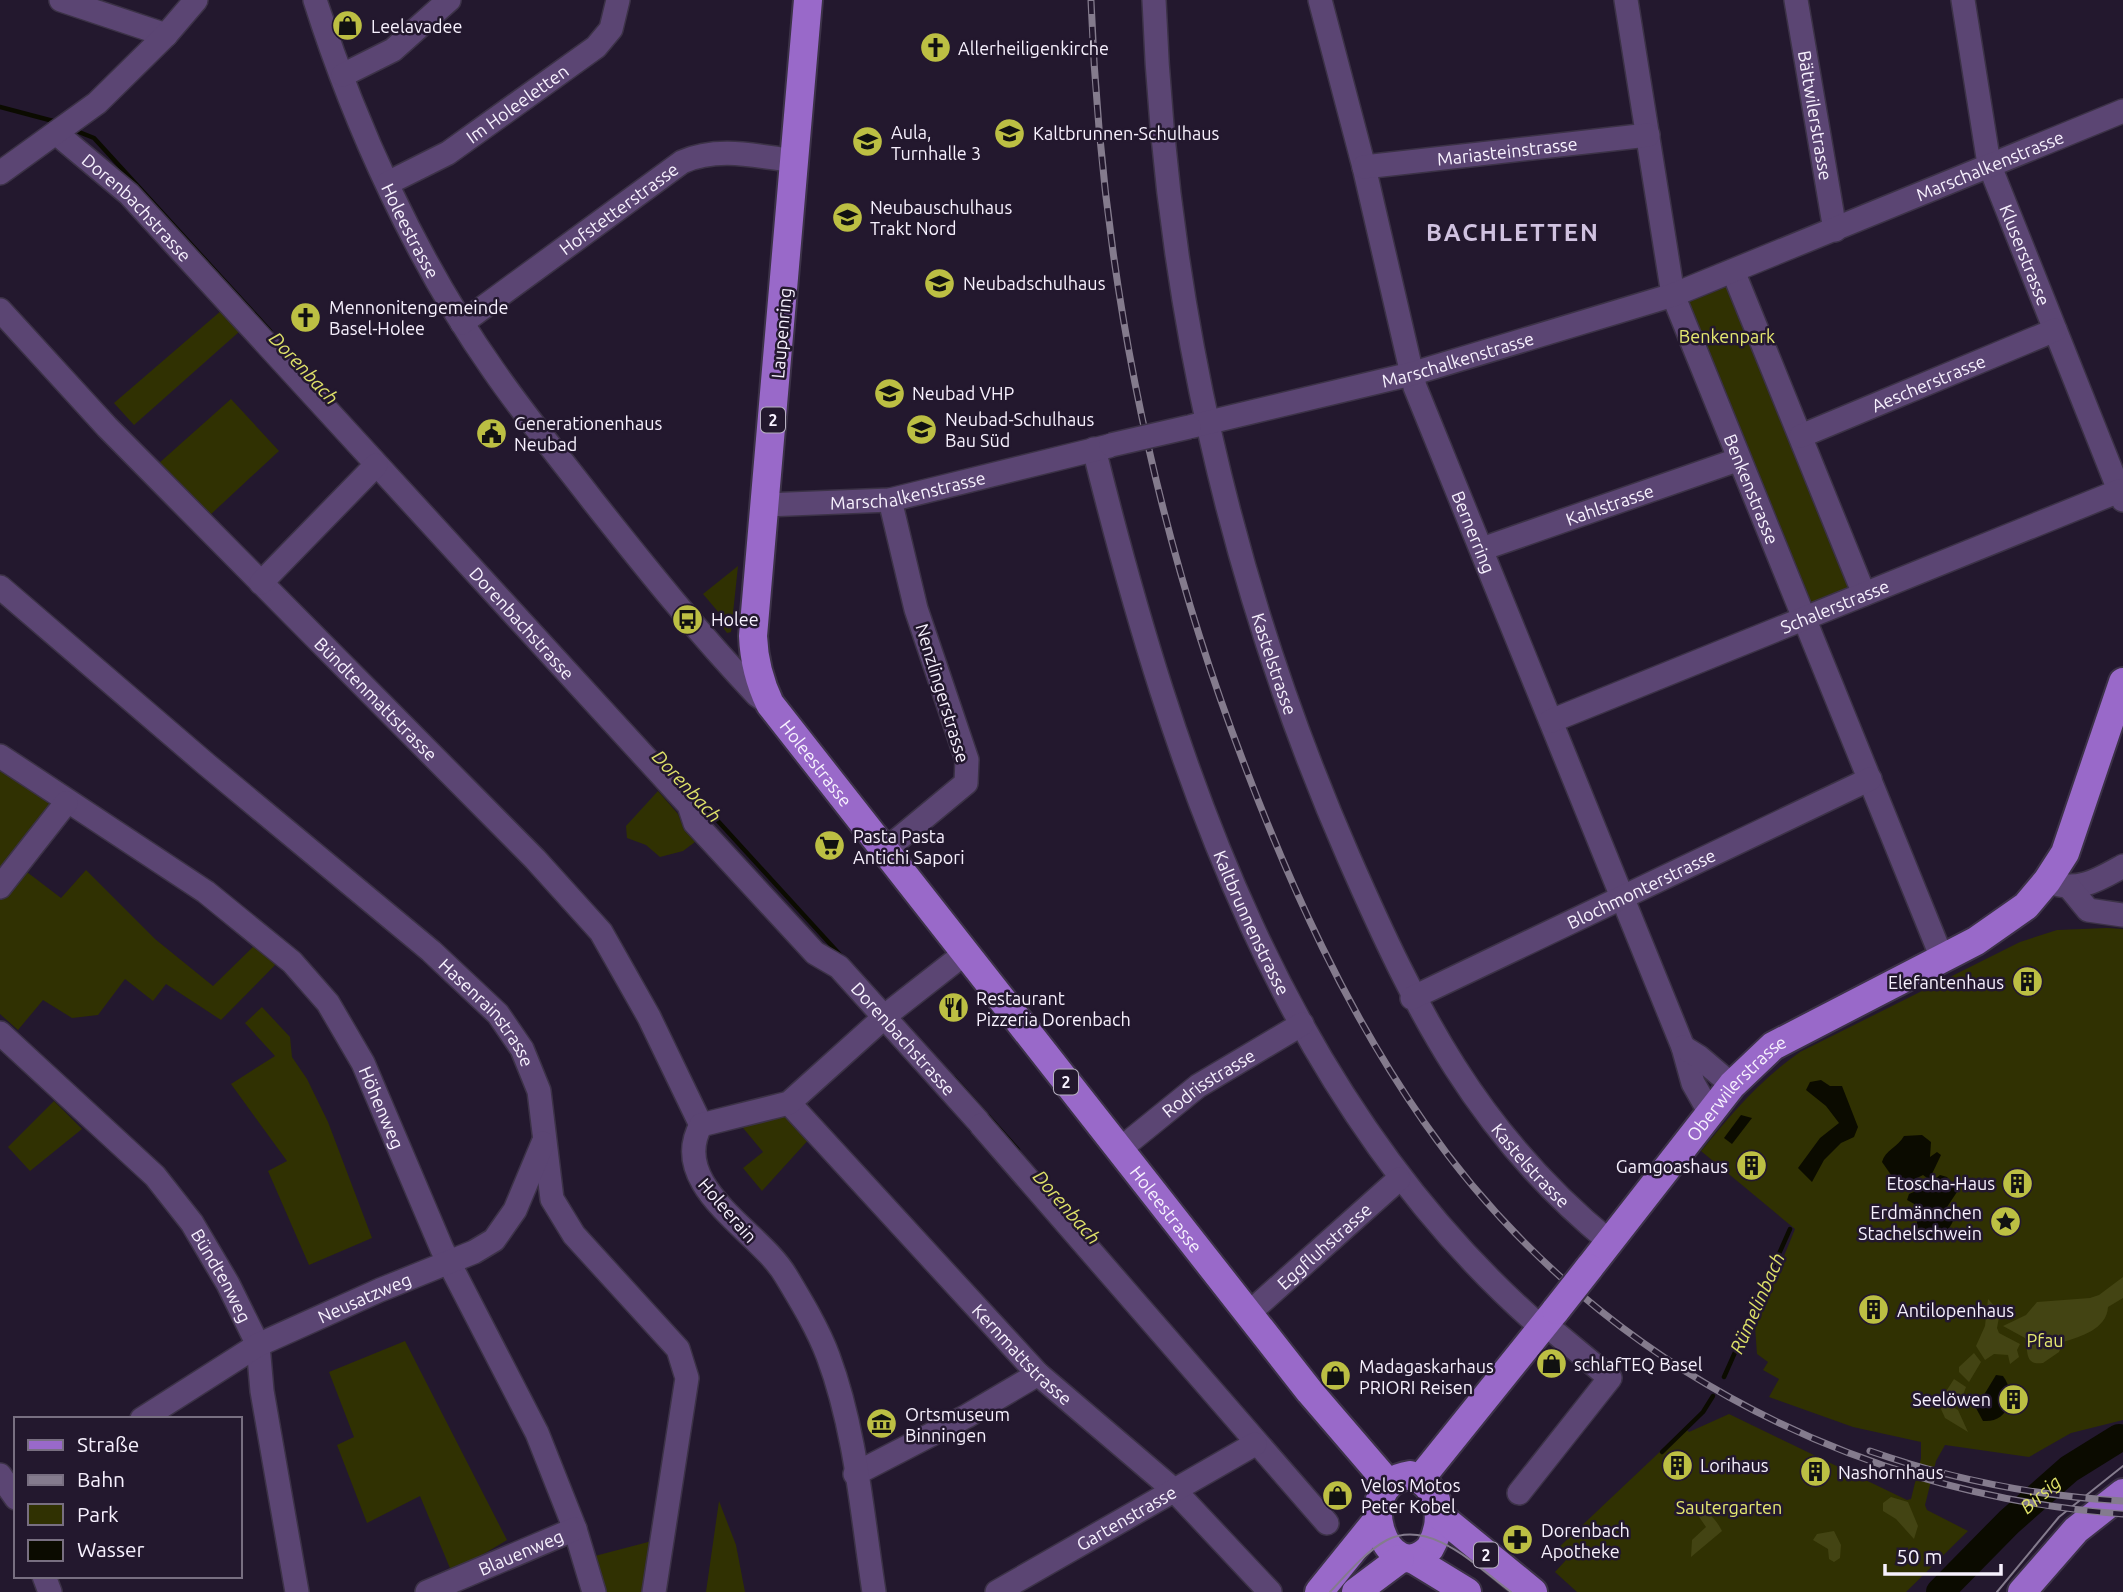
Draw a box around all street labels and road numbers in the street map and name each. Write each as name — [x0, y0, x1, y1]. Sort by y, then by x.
street label: Bättwilerstrasse — [1795, 49, 1836, 182]
street label: Im Holeeletten — [462, 60, 572, 147]
street label: Marschalkenstrasse — [1913, 126, 2067, 205]
street label: Mariasteinstrasse — [1436, 133, 1578, 169]
street label: Dorenbachstrasse — [78, 149, 195, 265]
street label: Hofstetterstrasse — [555, 158, 682, 258]
street label: Holeestrasse — [378, 180, 443, 282]
street label: Kluserstrasse — [1996, 202, 2054, 308]
street label: Laupenring — [767, 287, 795, 379]
street label: Marschalkenstrasse — [1380, 328, 1536, 391]
street label: Aescherstrasse — [1868, 350, 1988, 415]
road number: 2 — [761, 408, 785, 432]
street label: Benkenstrasse — [1720, 431, 1783, 547]
street label: Marschalkenstrasse — [830, 467, 987, 512]
street label: Kahlstrasse — [1563, 480, 1656, 529]
street label: Bernerring — [1448, 488, 1500, 576]
street label: Dorenbachstrasse — [466, 563, 579, 683]
street label: Schalerstrasse — [1777, 575, 1892, 637]
street label: Kastelstrasse — [1248, 610, 1301, 717]
street label: Nenzlingerstrasse — [912, 621, 974, 765]
street label: Bündtenmattstrasse — [311, 633, 441, 764]
street label: Holeestrasse — [776, 716, 856, 810]
street label: Blochmonterstrasse — [1564, 844, 1719, 932]
street label: Kaltbrunnenstrasse — [1210, 847, 1294, 998]
street label: Hasenrainstrasse — [435, 954, 538, 1069]
street label: Dorenbachstrasse — [847, 978, 960, 1099]
street label: Oberwilerstrasse — [1682, 1031, 1789, 1145]
street label: Rodrisstrasse — [1158, 1045, 1258, 1121]
street label: Höhenweg — [355, 1063, 408, 1152]
road number: 2 — [1054, 1070, 1078, 1094]
street label: Kastelstrasse — [1488, 1119, 1574, 1211]
street label: Holeestrasse — [1126, 1162, 1206, 1256]
street label: Holeerain — [695, 1174, 761, 1246]
street label: Eggfluhstrasse — [1273, 1199, 1375, 1293]
street label: Bündtenweg — [188, 1225, 255, 1326]
street label: Neusatzweg — [315, 1269, 414, 1327]
street label: Kernmattstrasse — [969, 1300, 1076, 1409]
street label: Gartenstrasse — [1073, 1481, 1180, 1554]
street label: Blauenweg — [475, 1525, 566, 1579]
road number: 2 — [1474, 1542, 1498, 1568]

